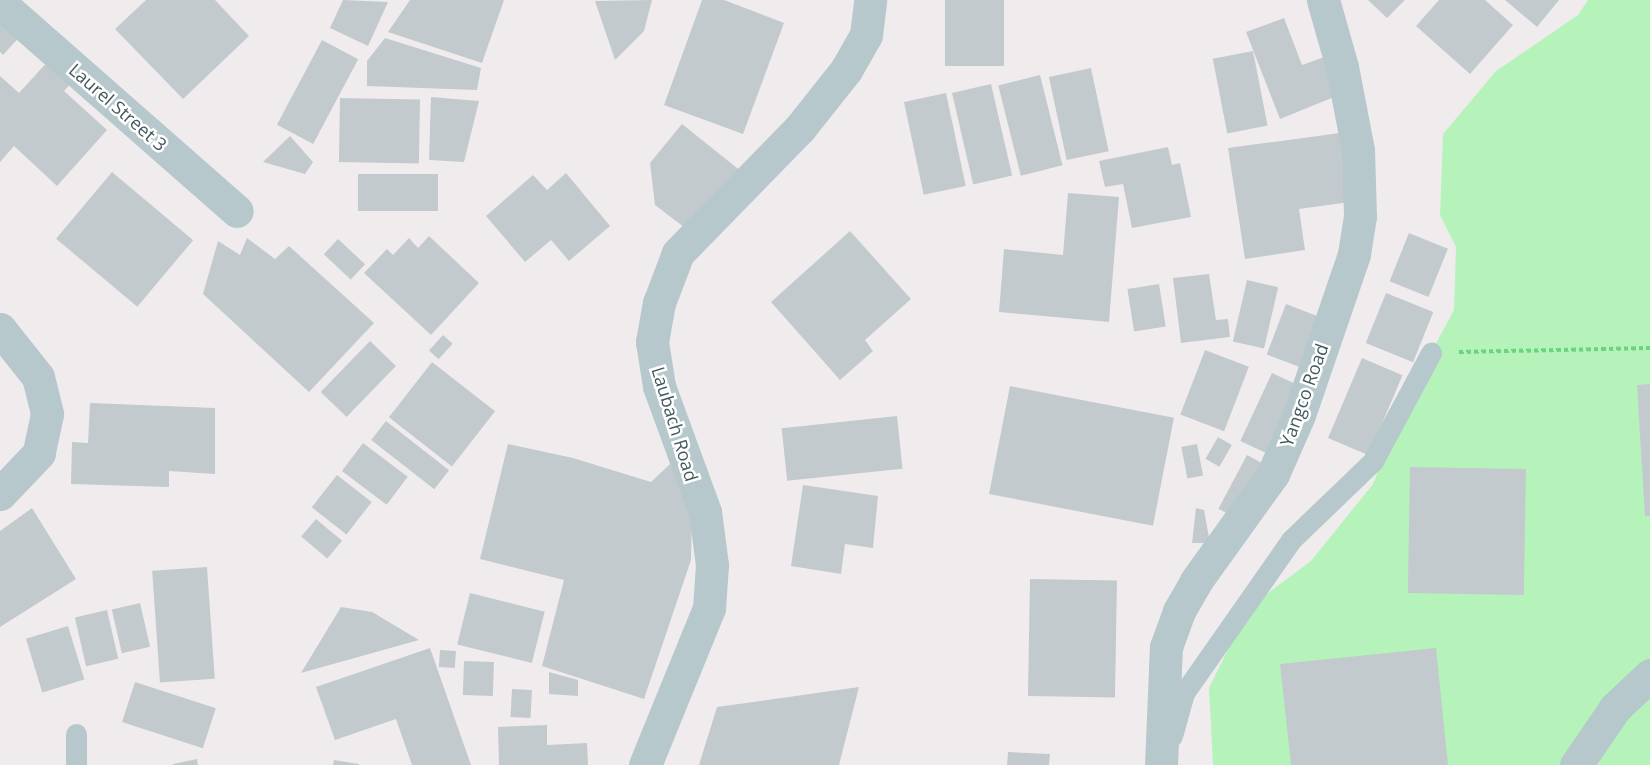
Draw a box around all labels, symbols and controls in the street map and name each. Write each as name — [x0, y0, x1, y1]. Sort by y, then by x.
street label: Laurel Street 3 — [65, 59, 171, 155]
street label: Yangco Road — [1275, 341, 1333, 449]
street label: Laubach Road — [647, 364, 703, 484]

